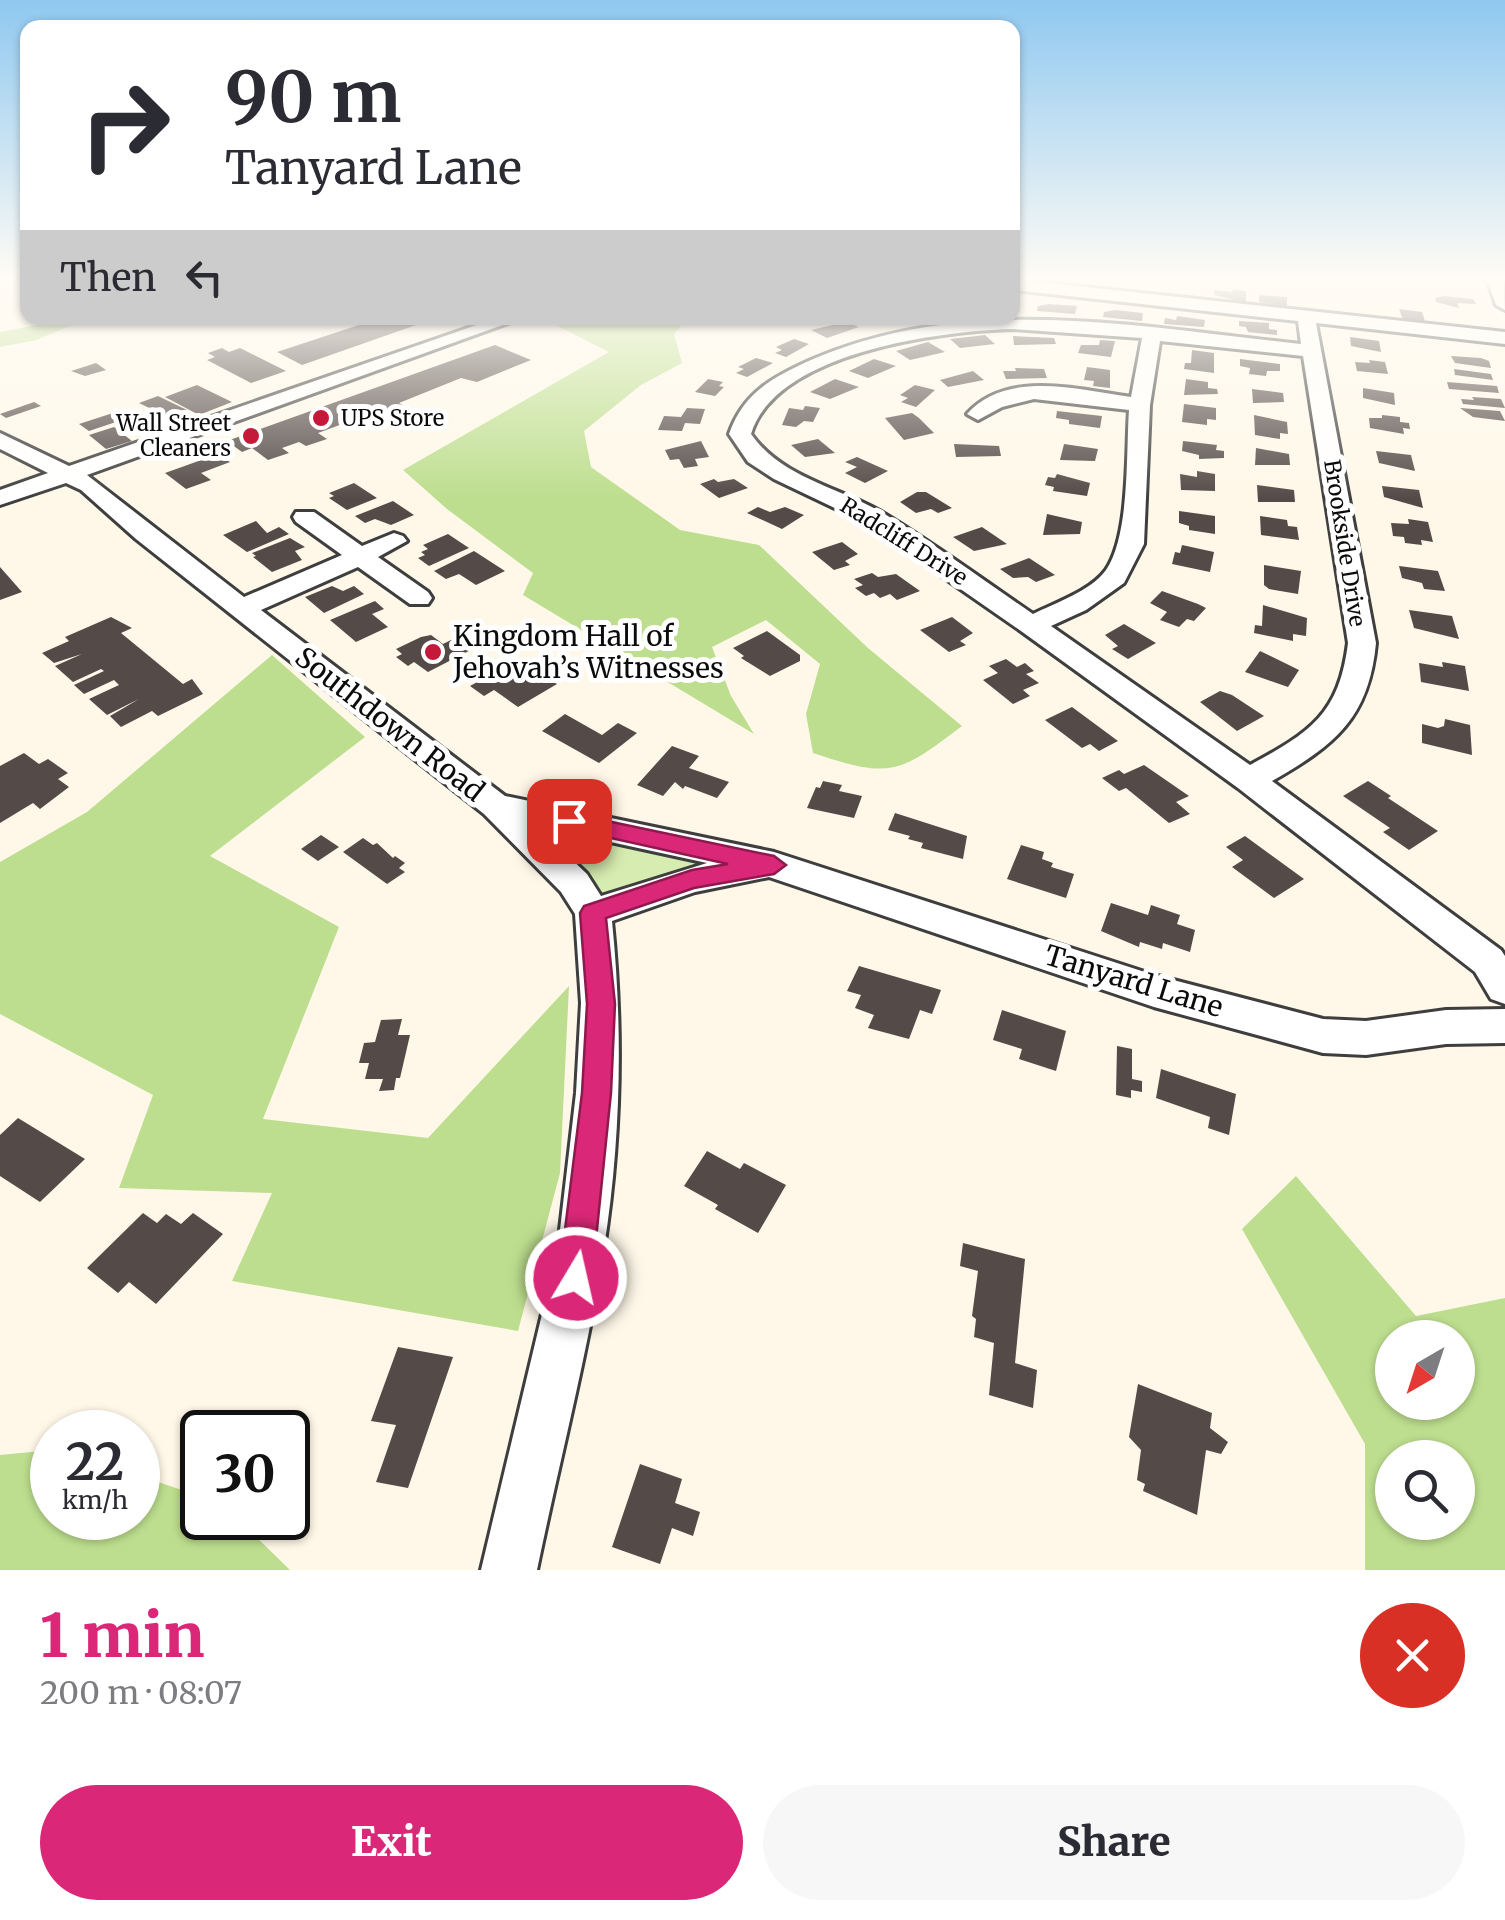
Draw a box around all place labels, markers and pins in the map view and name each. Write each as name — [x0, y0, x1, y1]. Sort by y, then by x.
place label: UPS Store — [341, 404, 444, 432]
marker: UPS Store — [310, 407, 332, 429]
place label: Wall Street Cleaners — [115, 409, 231, 462]
marker: Wall Street Cleaners — [240, 425, 262, 447]
place label: Kingdom Hall of Jehovah’s Witnesses — [452, 618, 724, 686]
marker: Kingdom Hall of Jehovah’s Witnesses — [422, 641, 444, 663]
pin — [527, 779, 612, 864]

